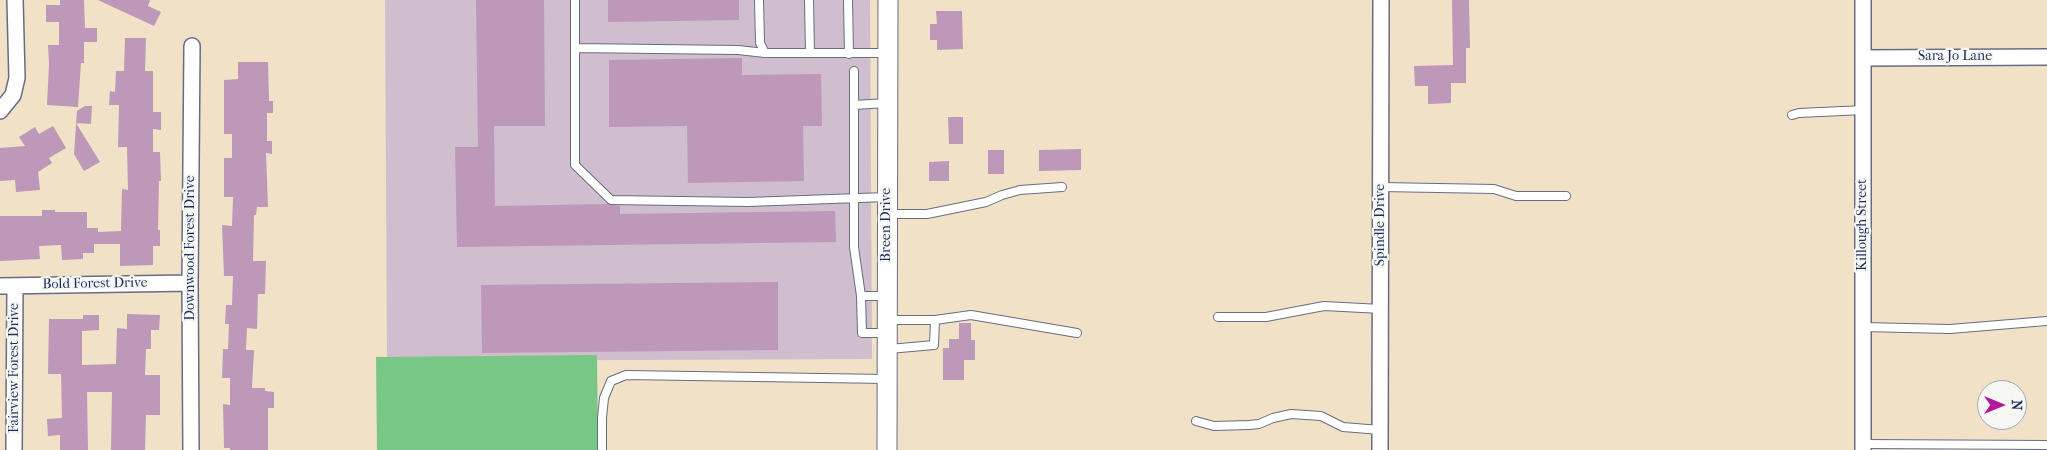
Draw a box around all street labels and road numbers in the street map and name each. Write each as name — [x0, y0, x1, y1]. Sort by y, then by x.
street label: Sara Jo Lane — [1918, 49, 1992, 65]
street label: Downwood Forest Drive — [183, 175, 199, 321]
street label: Killough Street — [1855, 179, 1871, 271]
street label: Spindle Drive — [1373, 184, 1389, 266]
street label: Breen Drive — [879, 188, 895, 262]
street label: Bold Forest Drive — [42, 275, 148, 293]
street label: Fairview Forest Drive — [7, 303, 23, 433]

